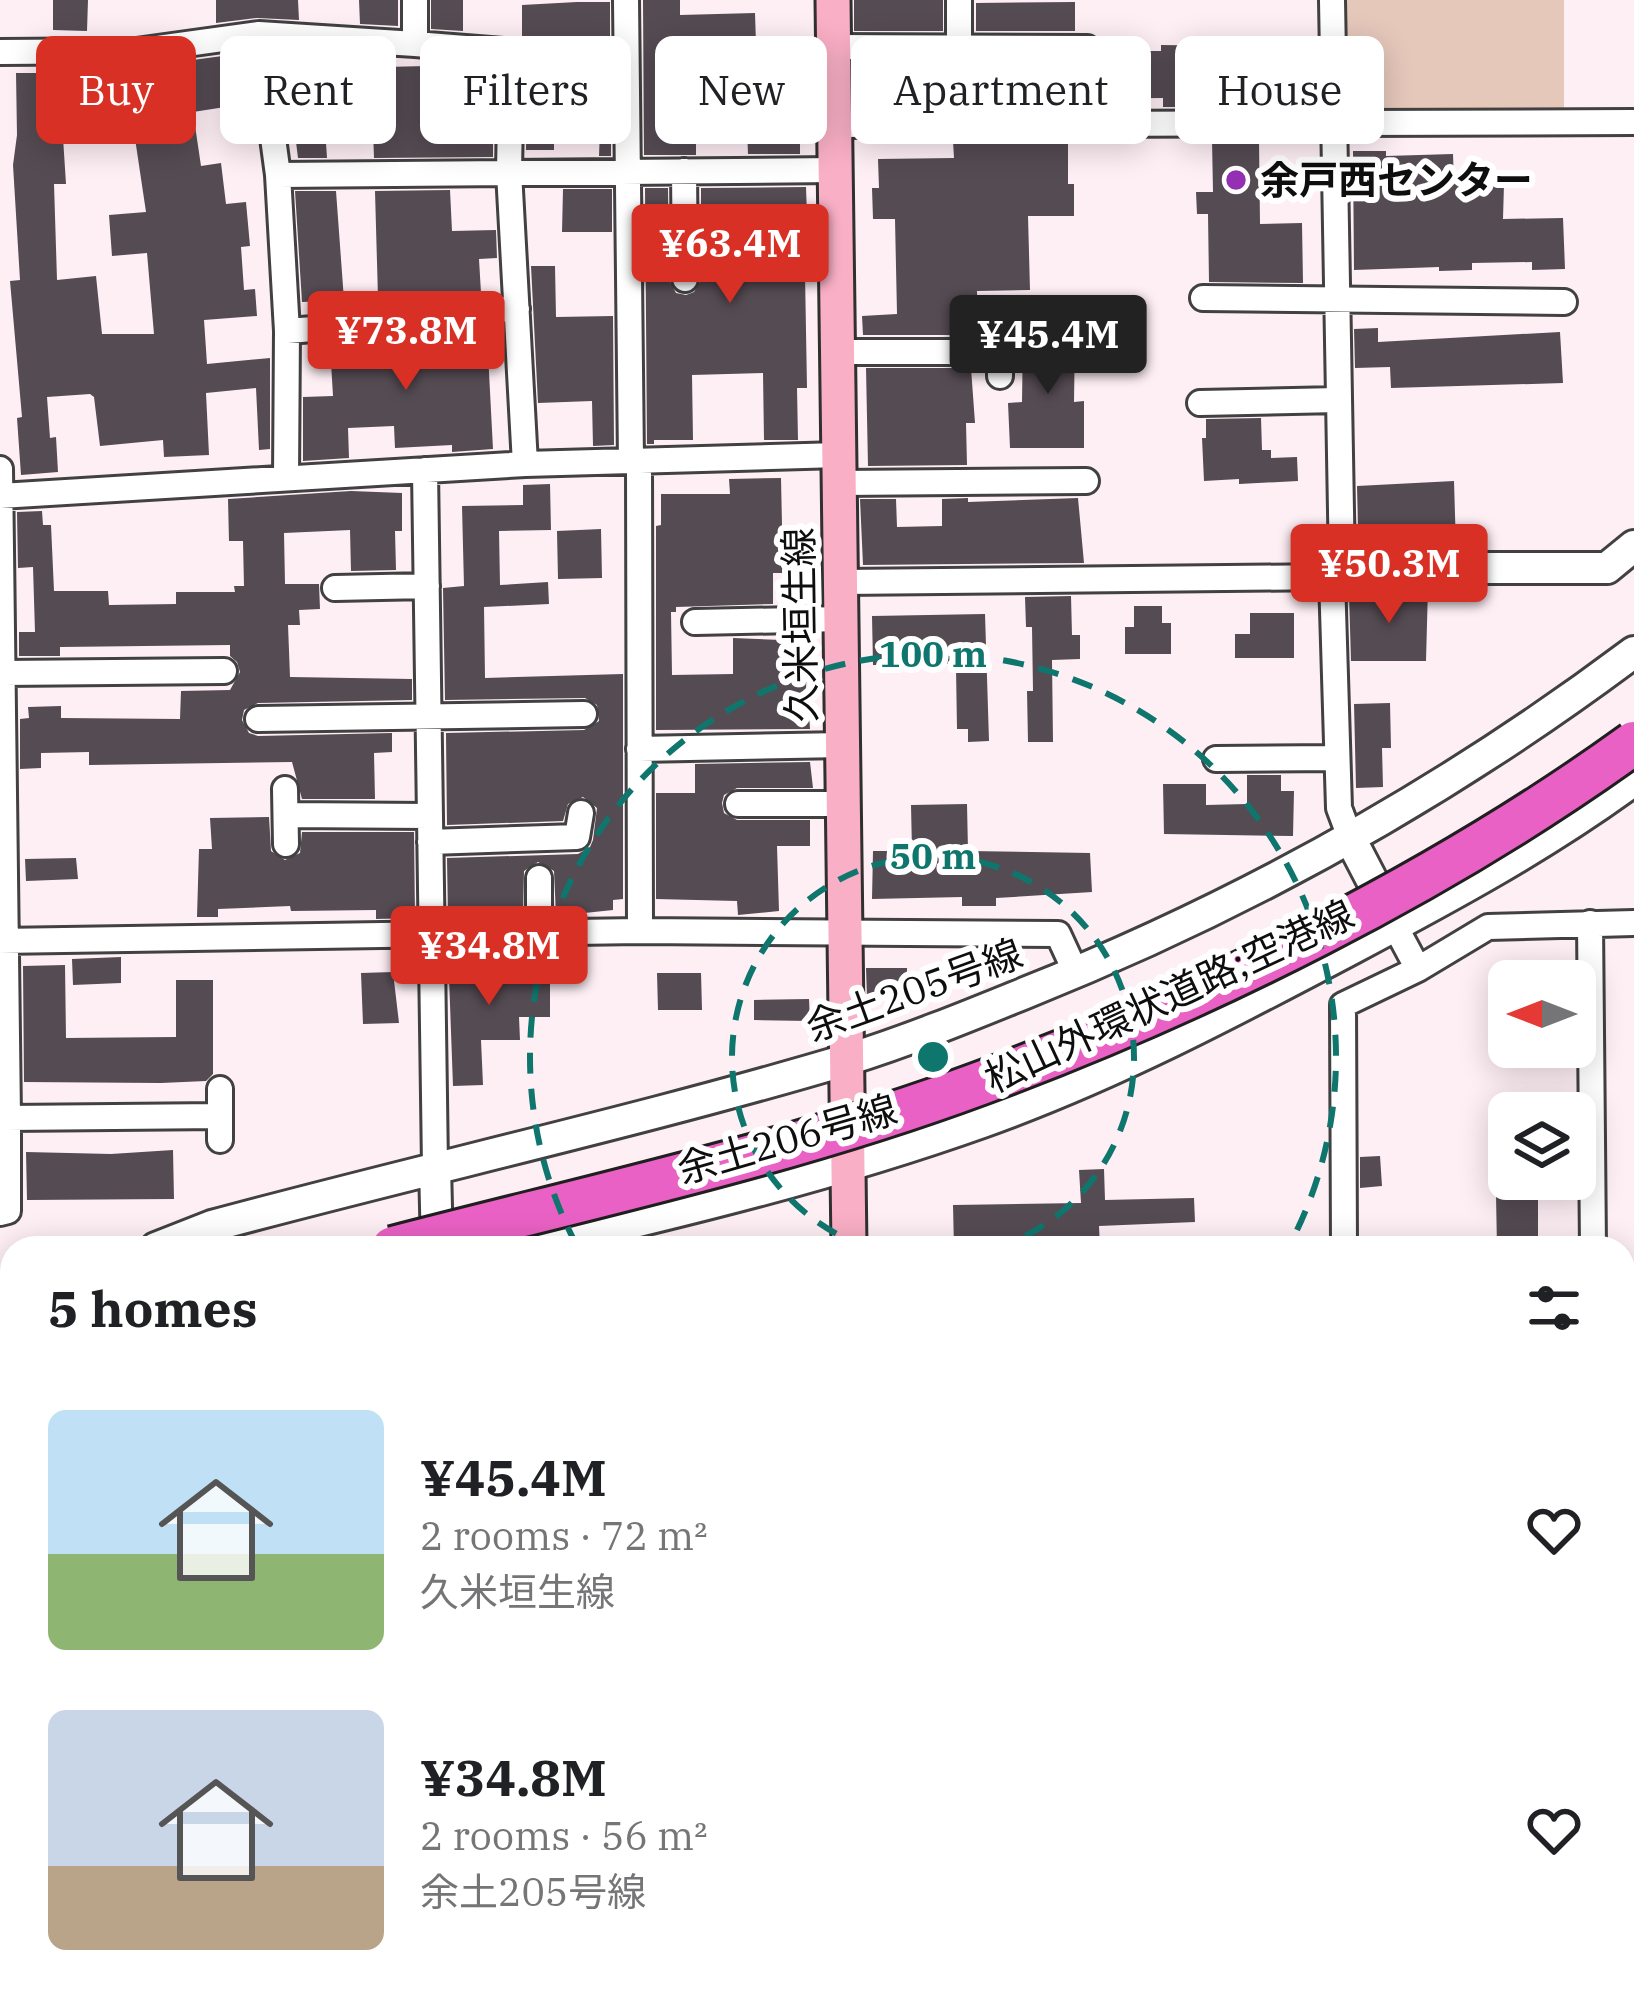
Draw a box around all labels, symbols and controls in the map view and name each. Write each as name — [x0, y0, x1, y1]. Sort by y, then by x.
chip: Buy — [36, 36, 196, 144]
chip: Rent — [220, 36, 396, 144]
chip: Filters — [420, 36, 631, 144]
chip: New — [655, 36, 827, 144]
chip: Apartment — [851, 36, 1151, 144]
chip: House — [1175, 36, 1384, 144]
place label: 余戸西センター — [1260, 154, 1533, 205]
marker: 余戸西センター — [1223, 167, 1249, 193]
pin: ¥63.4M — [632, 204, 828, 306]
text: ¥63.4M — [659, 217, 801, 268]
pin: ¥73.8M — [308, 291, 504, 393]
pin: ¥45.4M — [950, 295, 1146, 397]
text: ¥73.8M — [335, 304, 477, 355]
text: ¥45.4M — [977, 308, 1119, 359]
pin: ¥50.3M — [1291, 524, 1487, 626]
street label: 久米垣生線 — [772, 527, 827, 723]
text: ¥50.3M — [1318, 537, 1460, 588]
text: 100 m — [879, 630, 987, 677]
text: 50 m — [890, 832, 976, 879]
street label: 松山外環状道路;空港線 — [976, 888, 1361, 1103]
pin: ¥34.8M — [391, 906, 587, 1008]
text: ¥34.8M — [418, 919, 560, 970]
street label: 余土205号線 — [799, 927, 1029, 1052]
north arrow — [1488, 960, 1596, 1068]
map controls — [1488, 960, 1596, 1200]
centre of rings — [912, 1036, 954, 1078]
street label: 余土206号線 — [671, 1083, 903, 1194]
button: layers — [1488, 1092, 1596, 1200]
text: 5 homes — [48, 1275, 258, 1341]
icon: filters — [1521, 1275, 1587, 1341]
text: ¥45.4M — [420, 1444, 607, 1510]
icon: home — [144, 1458, 288, 1602]
icon: heart — [1521, 1497, 1587, 1563]
text: 2 rooms · 72 m² — [420, 1510, 708, 1561]
text: 久米垣生線 — [420, 1566, 615, 1617]
text: ¥34.8M — [420, 1744, 607, 1810]
icon: home — [144, 1758, 288, 1902]
icon: heart — [1521, 1797, 1587, 1863]
text: 2 rooms · 56 m² — [420, 1810, 708, 1861]
text: 余土205号線 — [420, 1866, 646, 1917]

